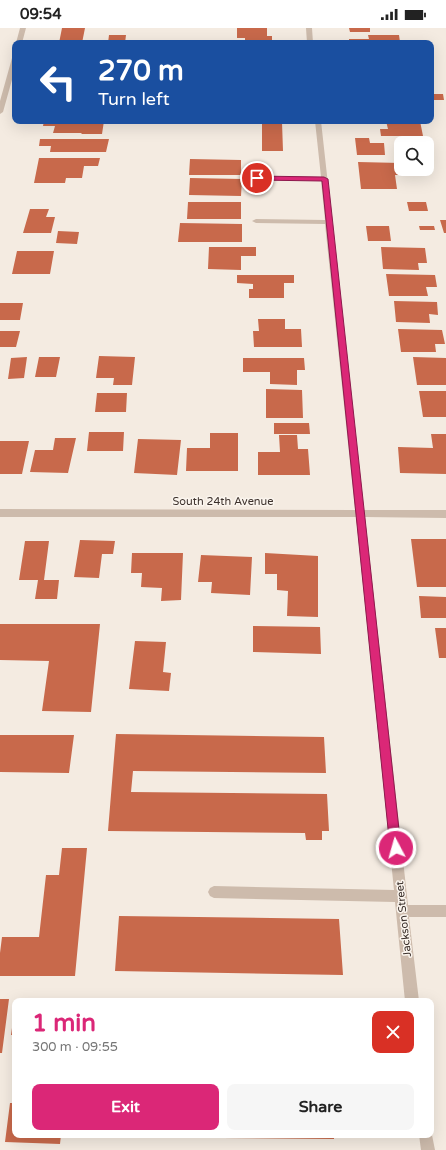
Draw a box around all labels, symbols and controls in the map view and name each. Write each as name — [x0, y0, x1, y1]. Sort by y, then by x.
text: 09:54 — [20, 5, 62, 23]
text: 270 m — [98, 54, 184, 88]
icon: left — [32, 56, 84, 108]
text: Turn left — [98, 88, 170, 110]
map controls — [394, 136, 434, 176]
button: search — [394, 136, 434, 176]
pin — [240, 161, 274, 195]
icon: arrive — [246, 167, 268, 189]
street label: South 24th Avenue — [173, 495, 273, 508]
position arrow — [375, 827, 417, 869]
street label: Jackson Street — [393, 880, 414, 957]
text: 1 min — [32, 1009, 96, 1038]
button: close — [372, 1011, 414, 1053]
text: 300 m · 09:55 — [32, 1039, 118, 1055]
button: Exit — [32, 1084, 219, 1130]
button: Share — [227, 1084, 414, 1130]

